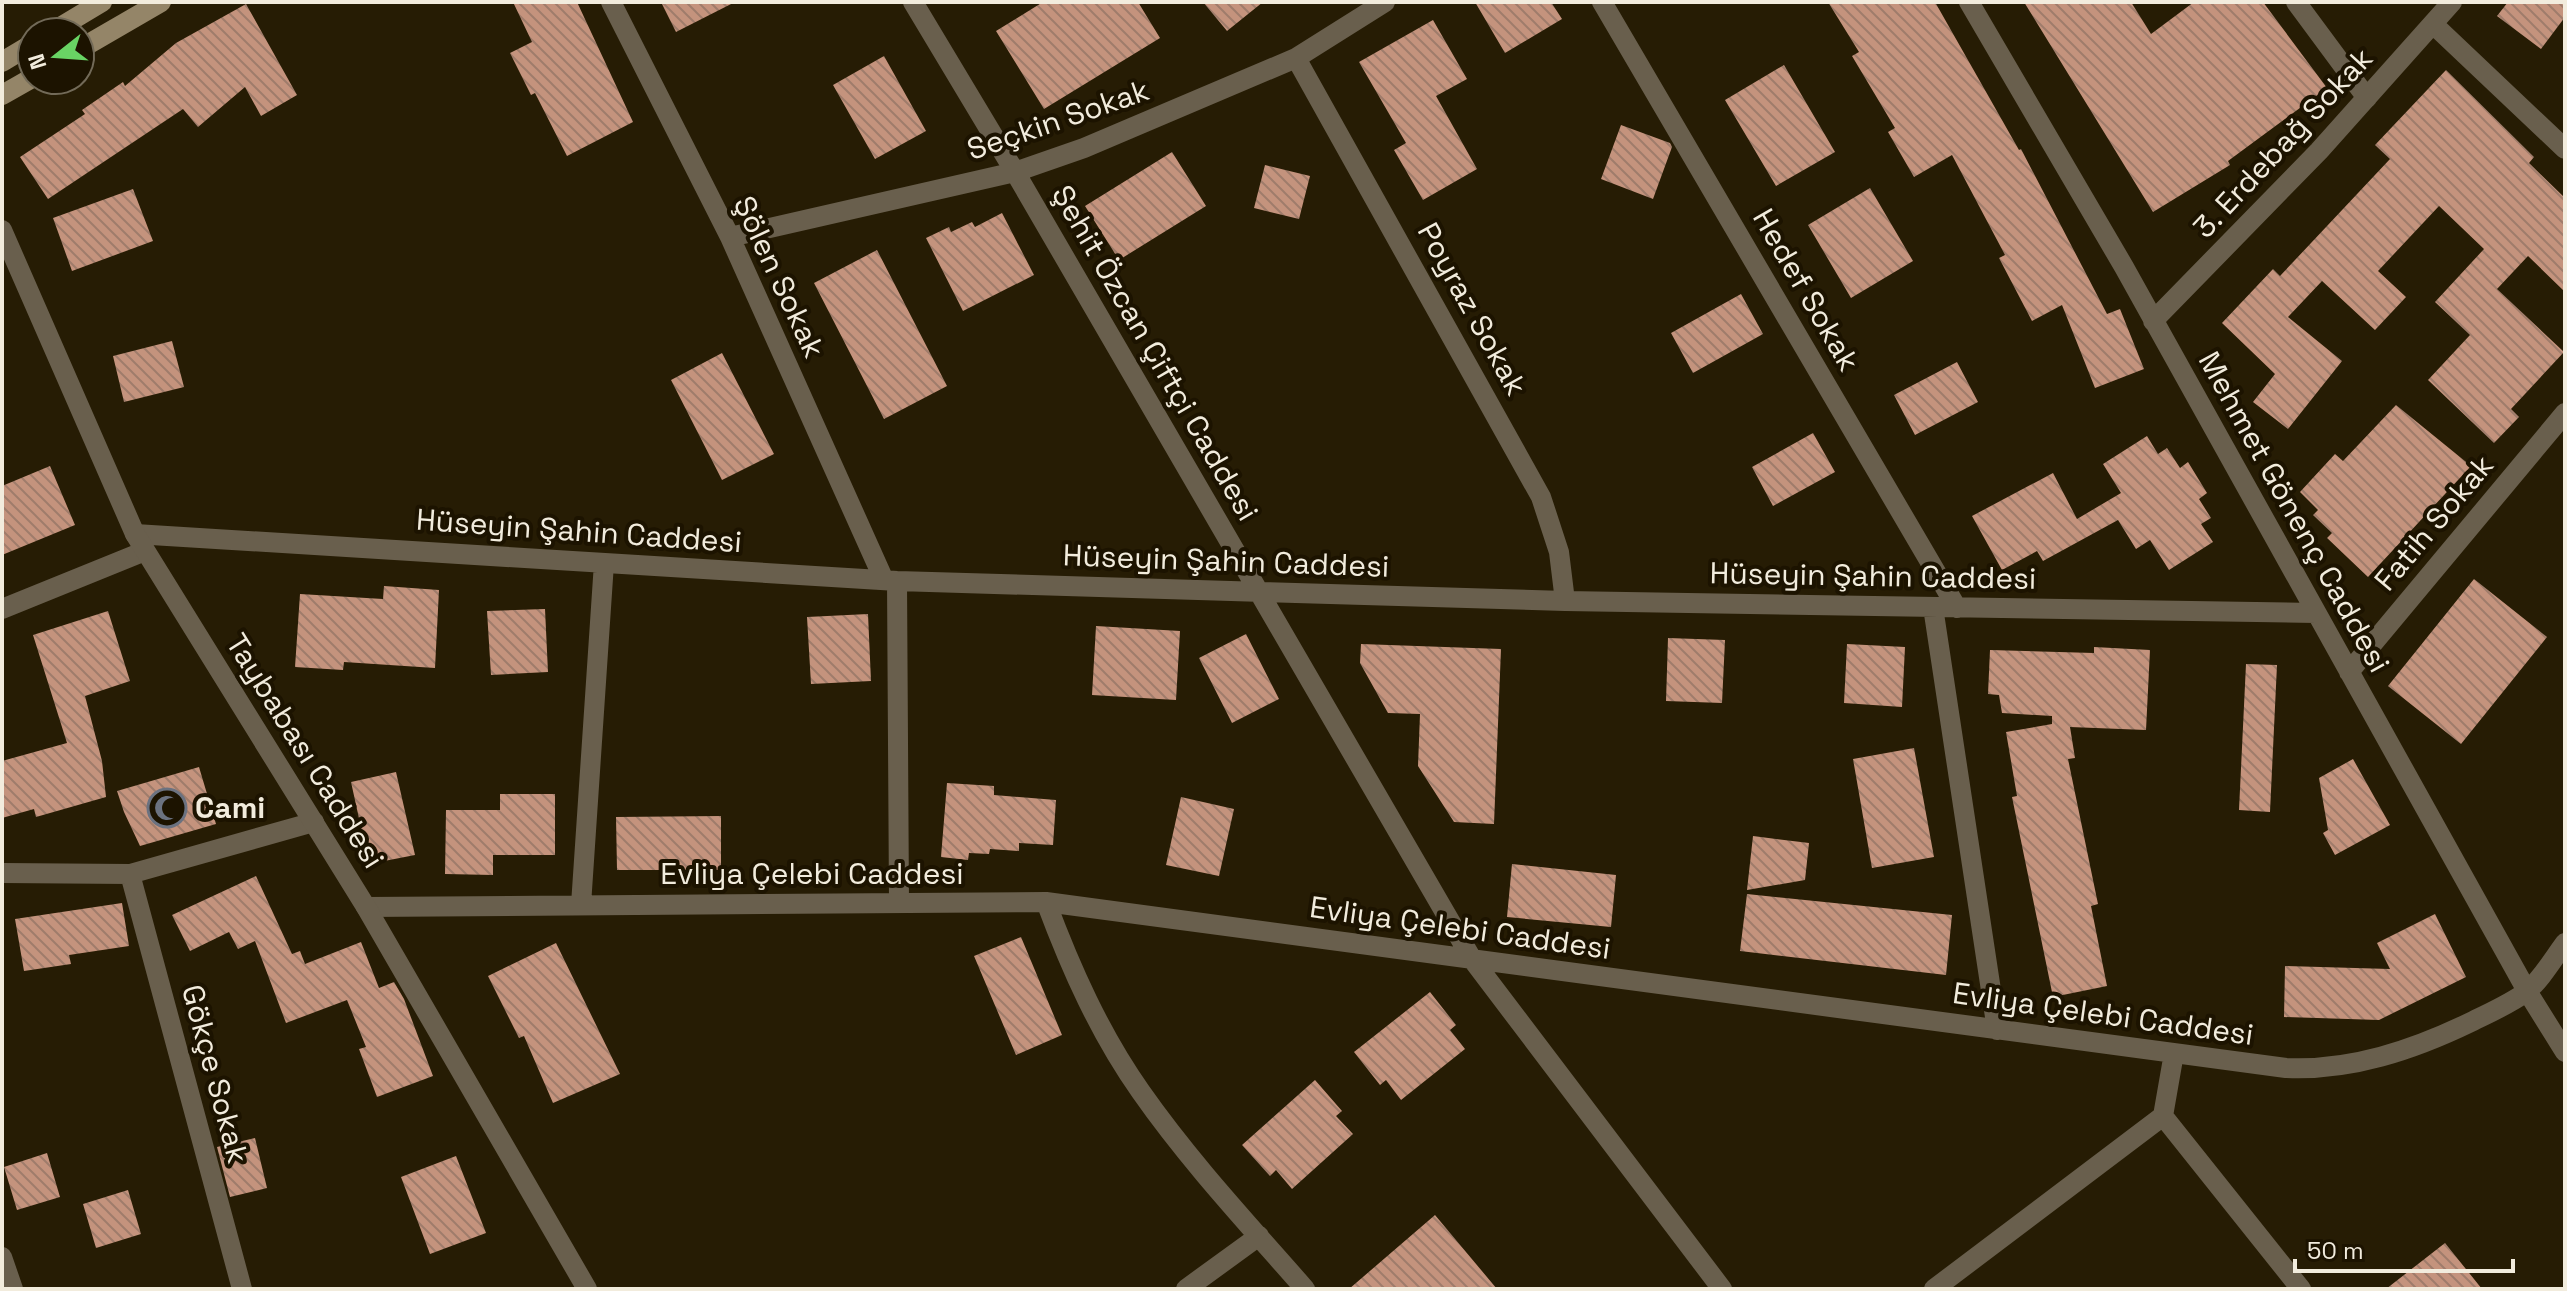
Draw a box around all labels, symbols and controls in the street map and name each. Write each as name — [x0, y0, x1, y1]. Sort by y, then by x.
north arrow — [16, 16, 96, 96]
street label: 3. Erdebağ Sokak — [2184, 39, 2381, 246]
text: N — [21, 51, 52, 73]
street label: Seçkin Sokak — [962, 70, 1154, 169]
street label: Şehit Özcan Çiftçi Caddesi — [1043, 178, 1268, 528]
street label: Şölen Sokak — [725, 190, 834, 364]
street label: Hedef Sokak — [1744, 202, 1869, 378]
street label: Poyraz Sokak — [1409, 215, 1536, 402]
street label: Mehmet Gönenç Caddesi — [2190, 345, 2399, 679]
street label: Fatih Sokak — [2365, 447, 2502, 599]
street label: Hüseyin Şahin Caddesi — [415, 500, 743, 561]
street label: Hüseyin Şahin Caddesi — [1062, 535, 1390, 586]
street label: Hüseyin Şahin Caddesi — [1709, 553, 2037, 598]
street label: Taybabası Caddesi — [217, 626, 393, 875]
mosque icon: Cami — [146, 787, 188, 829]
place label: Cami — [195, 788, 265, 827]
street label: Evliya Çelebi Caddesi — [660, 854, 964, 893]
street label: Evliya Çelebi Caddesi — [1307, 887, 1613, 968]
street label: Evliya Çelebi Caddesi — [1950, 973, 2256, 1054]
street label: Gökçe Sokak — [173, 980, 258, 1167]
scale bar — [2295, 1223, 2513, 1273]
text: 50 m — [2307, 1235, 2364, 1266]

